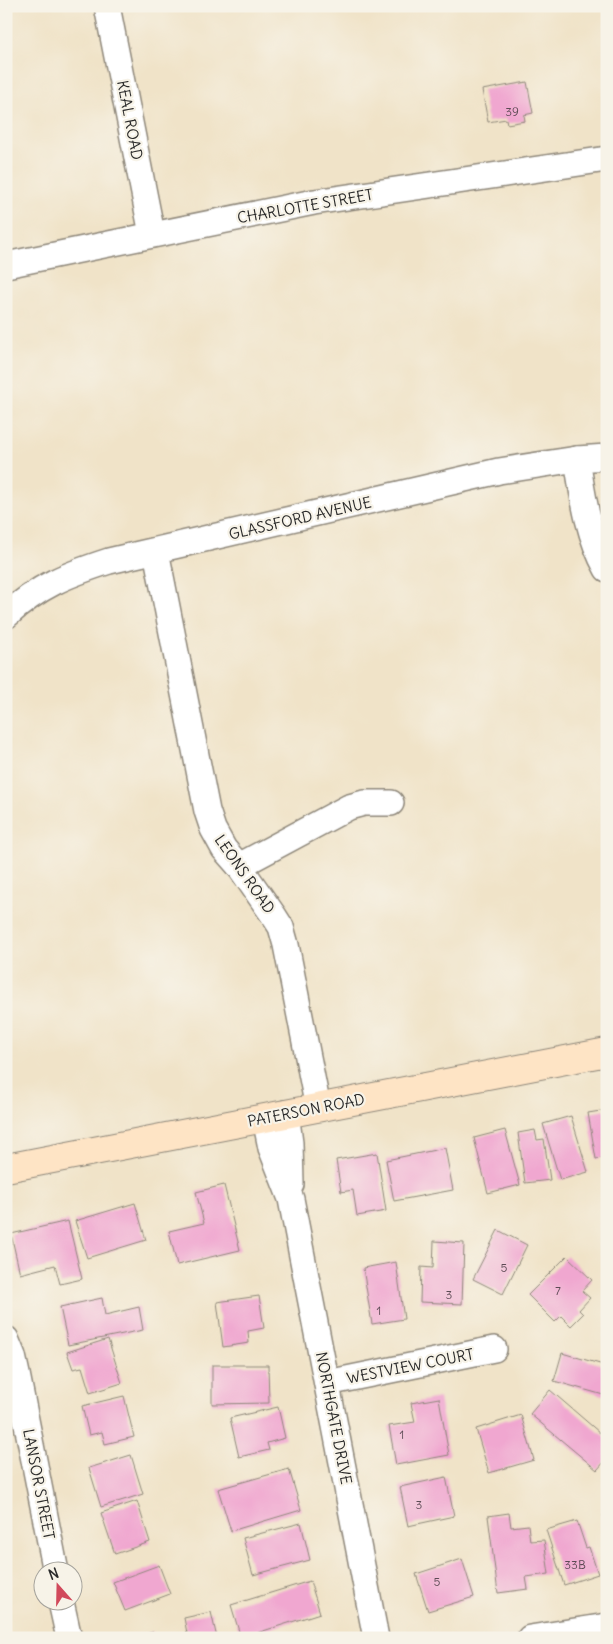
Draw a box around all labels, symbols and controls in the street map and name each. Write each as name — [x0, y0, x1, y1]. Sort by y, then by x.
street label: KEAL ROAD — [113, 79, 147, 161]
house number: 39 — [505, 104, 519, 119]
street label: CHARLOTTE STREET — [236, 185, 375, 227]
street label: GLASSFORD AVENUE — [227, 492, 373, 544]
street label: LEONS ROAD — [211, 831, 279, 917]
street label: PATERSON ROAD — [246, 1089, 366, 1131]
house number: 5 — [501, 1260, 508, 1275]
house number: 7 — [555, 1283, 561, 1298]
house number: 3 — [446, 1287, 453, 1302]
house number: 1 — [377, 1303, 381, 1318]
street label: WESTVIEW COURT — [345, 1344, 475, 1388]
street label: NORTHGATE DRIVE — [312, 1350, 356, 1486]
street label: LANSOR STREET — [19, 1427, 59, 1541]
house number: 1 — [400, 1427, 404, 1442]
house number: 3 — [416, 1497, 423, 1512]
house number: 33B — [564, 1557, 586, 1572]
north arrow — [32, 1562, 82, 1612]
text: N — [46, 1564, 61, 1584]
house number: 5 — [434, 1574, 441, 1589]

